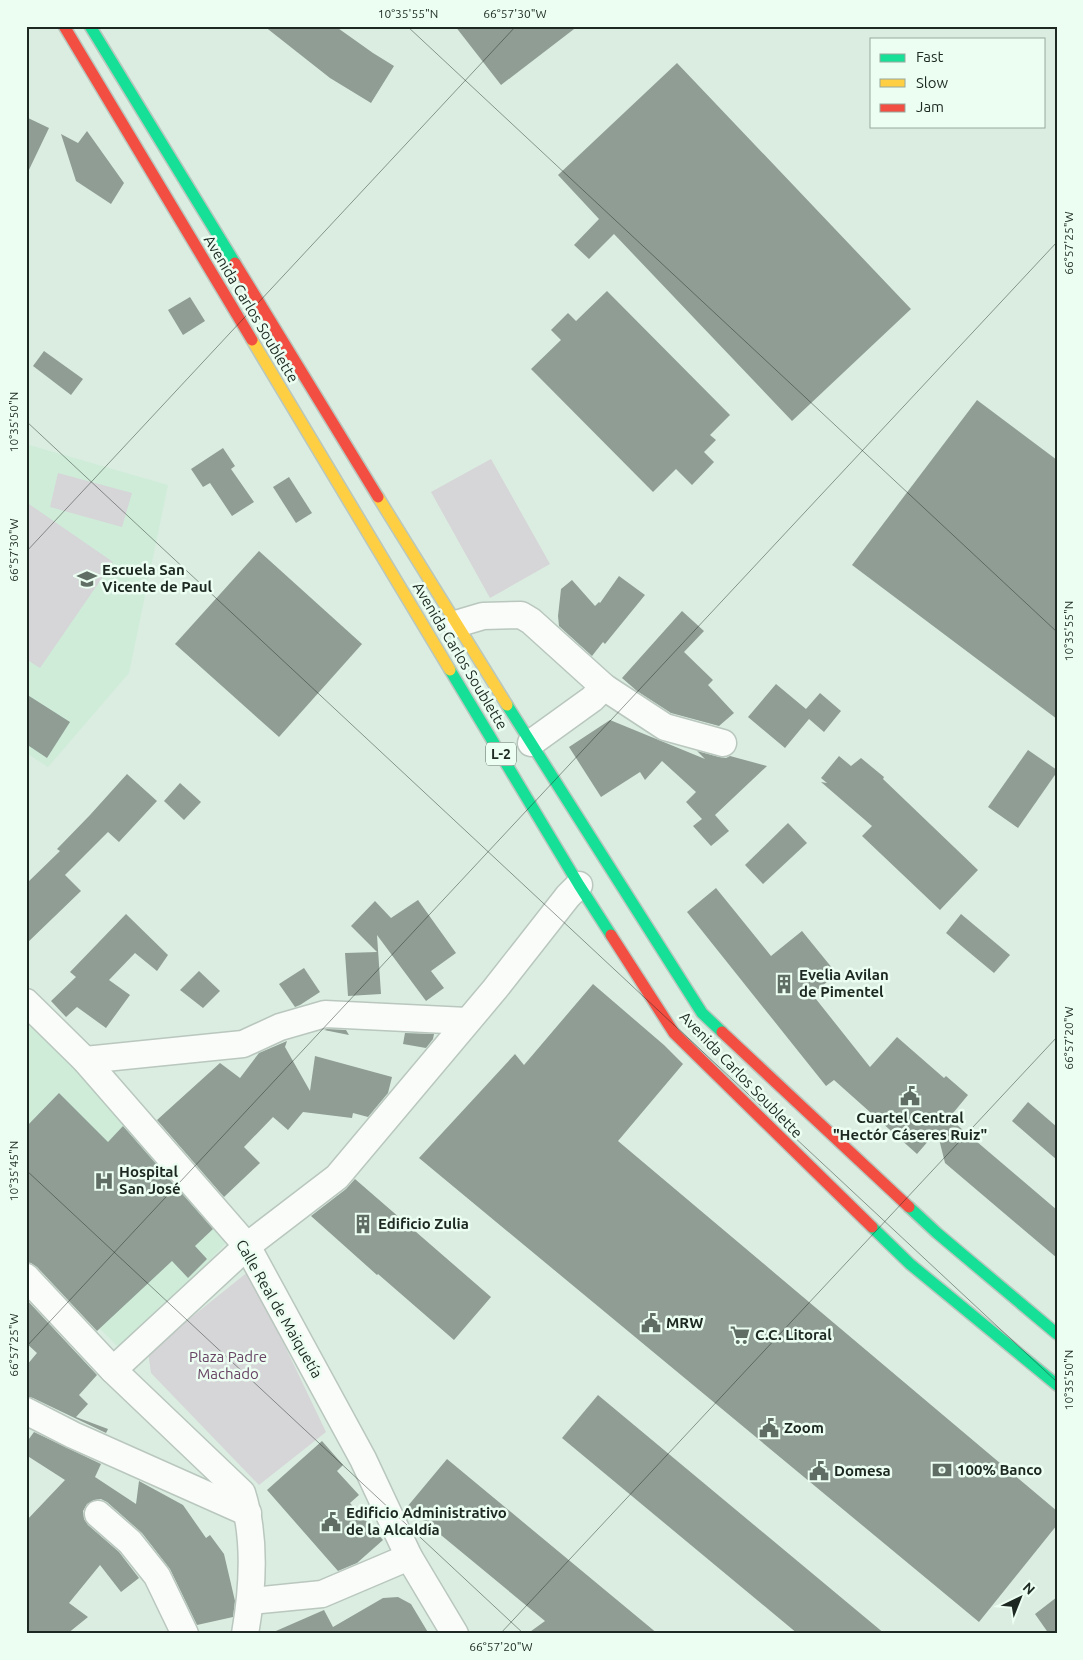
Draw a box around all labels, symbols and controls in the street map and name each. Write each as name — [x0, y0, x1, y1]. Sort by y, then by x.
text: 10°35'55"N — [378, 7, 438, 20]
text: 66°57'30"W — [483, 7, 547, 20]
legend — [870, 38, 1046, 128]
text: Fast — [916, 48, 944, 65]
text: Slow — [916, 74, 949, 91]
text: Jam — [916, 98, 944, 115]
text: 66°57'25"W — [1062, 211, 1075, 275]
street label: Avenida Carlos Soublette — [201, 232, 302, 385]
text: 10°35'50"N — [7, 392, 20, 452]
text: 66°57'30"W — [7, 518, 20, 582]
place label: Escuela San Vicente de Paul — [102, 561, 212, 595]
school or university icon: Escuela San Vicente de Paul — [76, 568, 98, 590]
street label: Avenida Carlos Soublette — [410, 579, 511, 732]
text: 10°35'55"N — [1062, 601, 1075, 661]
road number: L-2 — [486, 742, 516, 766]
place label: Evelia Avilan de Pimentel — [799, 966, 889, 1000]
building icon: Evelia Avilan de Pimentel — [773, 973, 795, 995]
text: 66°57'20"W — [1062, 1006, 1075, 1070]
street label: Avenida Carlos Soublette — [677, 1008, 806, 1141]
public building icon: Cuartel Central "Hectór Cáseres Ruiz" — [899, 1085, 921, 1107]
place label: Cuartel Central "Hectór Cáseres Ruiz" — [833, 1109, 987, 1143]
text: 10°35'45"N — [7, 1141, 20, 1201]
place label: Hospital San José — [119, 1163, 181, 1197]
hospital icon: Hospital San José — [93, 1170, 115, 1192]
building icon: Edificio Zulia — [352, 1213, 374, 1235]
place label: Edificio Zulia — [378, 1215, 469, 1232]
street label: Calle Real de Maiquetía — [233, 1237, 326, 1381]
public building icon: MRW — [640, 1312, 662, 1334]
text: 66°57'25"W — [7, 1313, 20, 1377]
place label: MRW — [666, 1314, 703, 1331]
supermarket icon: C.C. Litoral — [729, 1324, 751, 1346]
place label: C.C. Litoral — [755, 1326, 832, 1343]
park label: Plaza Padre Machado — [189, 1348, 267, 1382]
text: 10°35'50"N — [1062, 1350, 1075, 1410]
public building icon: Zoom — [758, 1417, 780, 1439]
place label: Zoom — [784, 1419, 824, 1436]
bank icon: 100% Banco — [931, 1459, 953, 1481]
public building icon: Domesa — [808, 1460, 830, 1482]
place label: 100% Banco — [957, 1461, 1042, 1478]
place label: Domesa — [834, 1462, 891, 1479]
place label: Edificio Administrativo de la Alcaldía — [346, 1504, 507, 1538]
public building icon: Edificio Administrativo de la Alcaldía — [320, 1511, 342, 1533]
north arrow — [996, 1572, 1046, 1622]
text: N — [1020, 1579, 1038, 1598]
text: 66°57'20"W — [469, 1640, 533, 1653]

